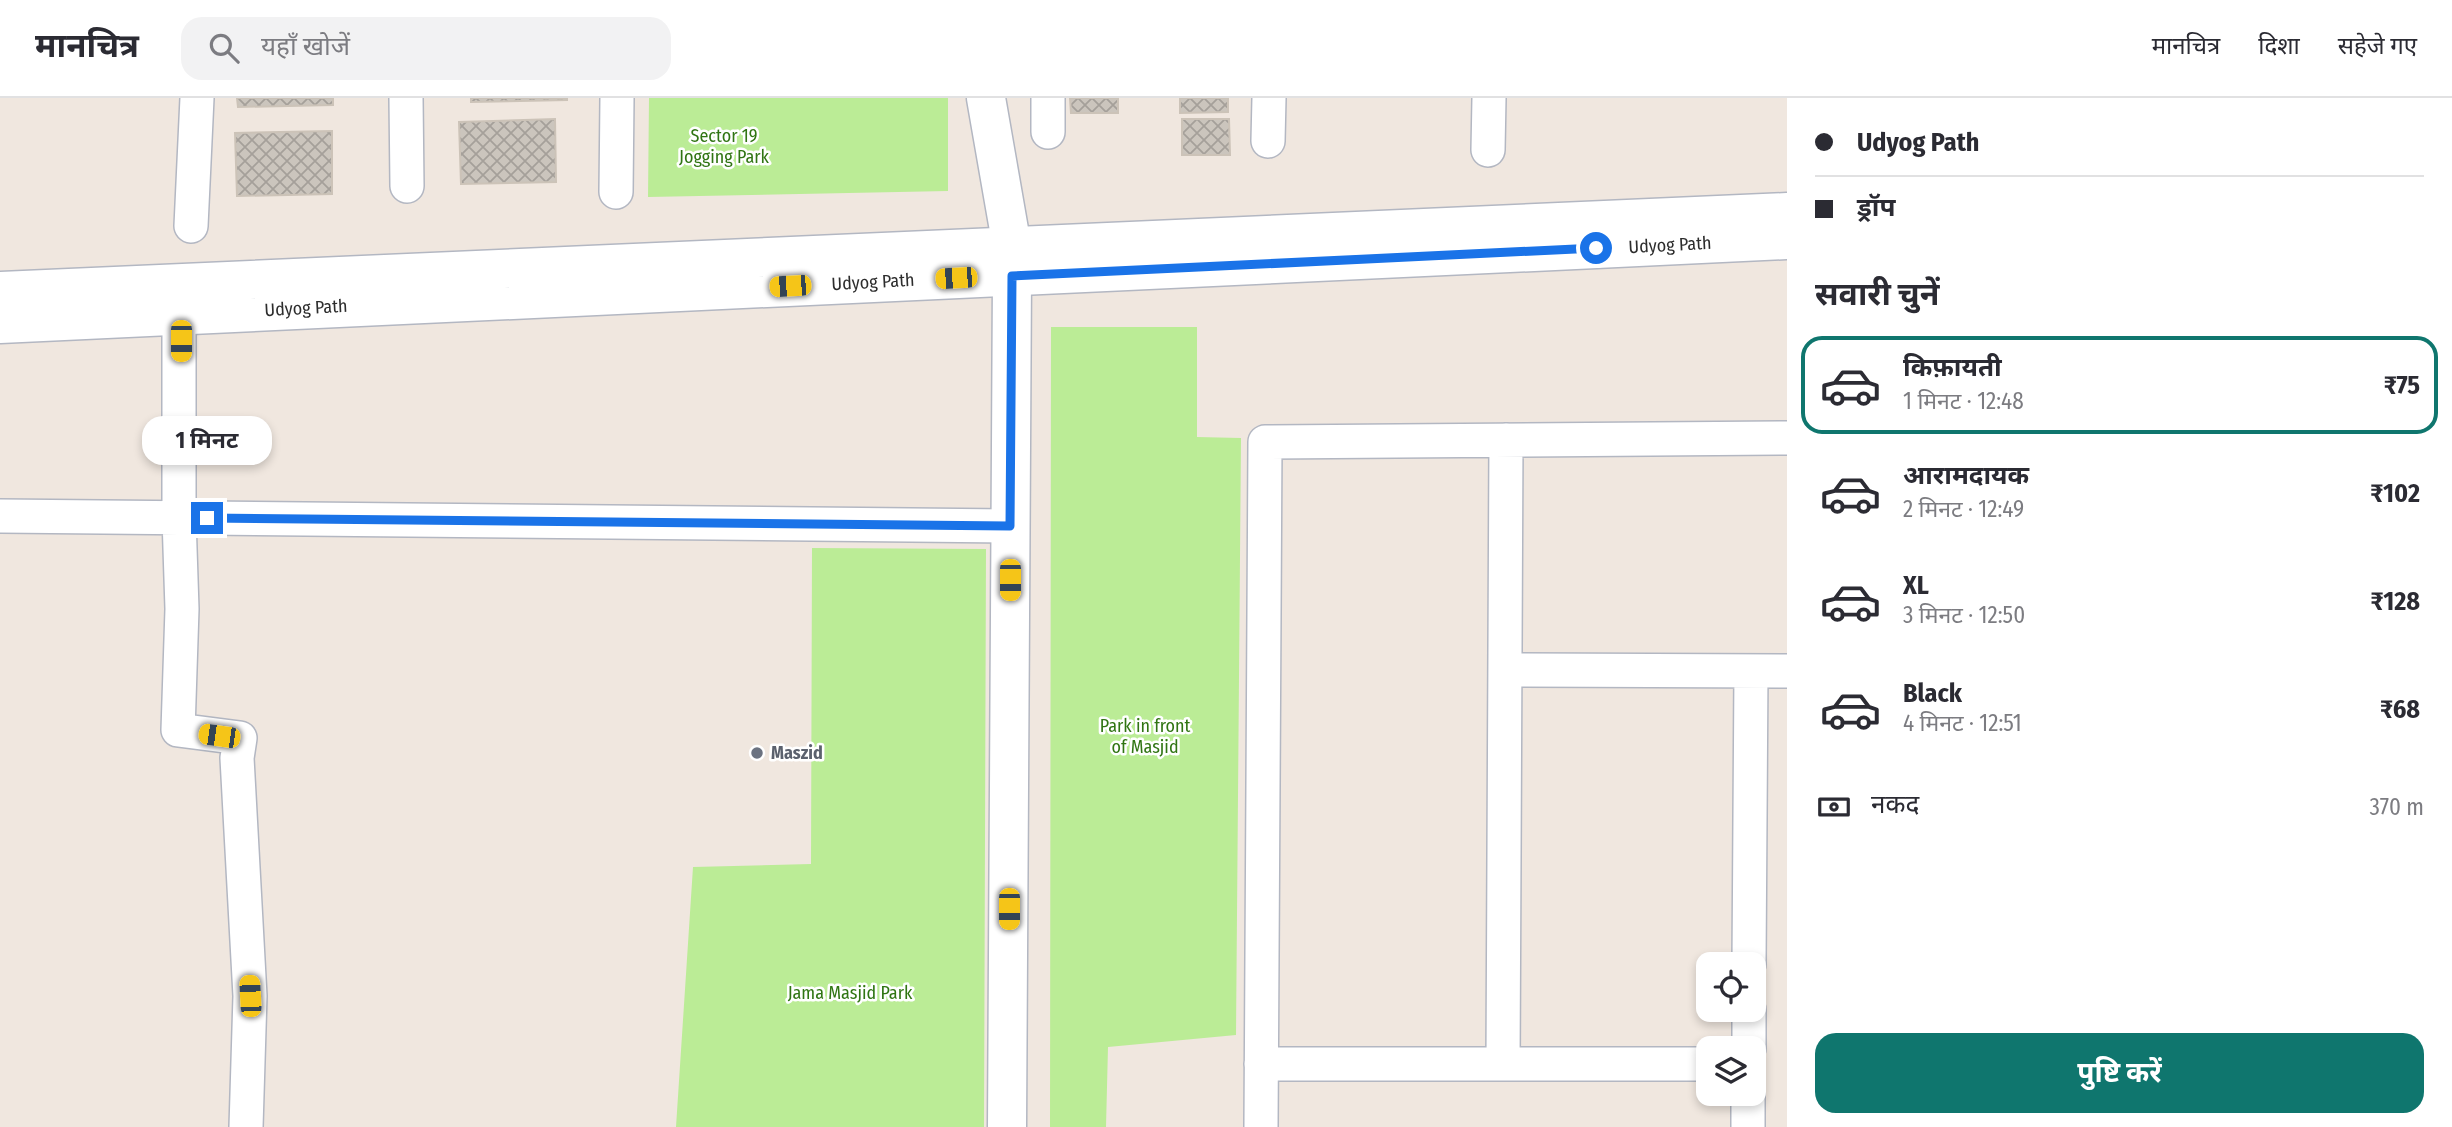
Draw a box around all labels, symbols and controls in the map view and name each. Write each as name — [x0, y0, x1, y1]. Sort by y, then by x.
search box — [181, 17, 671, 80]
text: मानचित्र — [35, 26, 139, 66]
icon: search — [205, 29, 243, 67]
text: यहाँ खोजें — [261, 31, 350, 62]
text: मानचित्र — [2152, 32, 2220, 60]
text: दिशा — [2258, 32, 2300, 60]
text: सहेजे गए — [2338, 32, 2417, 60]
park label: Sector 19 Jogging Park — [679, 125, 770, 168]
text: Udyog Path — [1857, 127, 1979, 158]
text: ड्रॉप — [1857, 192, 1895, 223]
route start — [1580, 232, 1612, 264]
street label: Udyog Path — [1628, 232, 1712, 258]
car — [935, 266, 978, 290]
street label: Udyog Path — [831, 269, 915, 295]
car — [769, 274, 812, 298]
text: सवारी चुनें — [1815, 275, 1939, 313]
street label: Udyog Path — [264, 295, 348, 321]
car — [171, 320, 192, 362]
text: किफ़ायती — [1903, 352, 2002, 383]
icon: car — [1819, 354, 1882, 417]
text: ₹75 — [2384, 370, 2420, 401]
text: 1 मिनट · 12:48 — [1903, 387, 2024, 415]
callout: 1 मिनट — [142, 416, 272, 466]
text: 1 मिनट — [176, 426, 238, 454]
text: आरामदायक — [1903, 460, 2029, 491]
icon: car — [1819, 462, 1882, 525]
text: ₹102 — [2370, 478, 2420, 509]
text: 2 मिनट · 12:49 — [1903, 495, 2024, 523]
route end — [191, 502, 223, 534]
car — [1000, 559, 1021, 601]
icon: car — [1819, 570, 1882, 633]
text: XL — [1903, 570, 1929, 601]
text: ₹128 — [2371, 586, 2420, 617]
text: 3 मिनट · 12:50 — [1903, 601, 2025, 629]
icon: car — [1819, 678, 1882, 741]
text: Black — [1903, 678, 1962, 709]
text: ₹68 — [2380, 694, 2420, 725]
text: 4 मिनट · 12:51 — [1903, 709, 2022, 737]
park label: Park in front of Masjid — [1100, 715, 1190, 758]
car — [197, 723, 242, 749]
place label: Maszid — [771, 742, 823, 764]
marker: Maszid — [749, 745, 765, 761]
icon: cash — [1815, 788, 1853, 826]
text: नकद — [1871, 789, 1919, 820]
text: 370 m — [2370, 793, 2424, 821]
car — [999, 888, 1020, 930]
map controls — [1696, 952, 1766, 1106]
button: locate — [1696, 952, 1766, 1022]
car — [239, 974, 262, 1018]
park label: Jama Masjid Park — [788, 982, 913, 1004]
button: पुष्टि करें — [1815, 1033, 2424, 1113]
button: layers — [1696, 1036, 1766, 1106]

